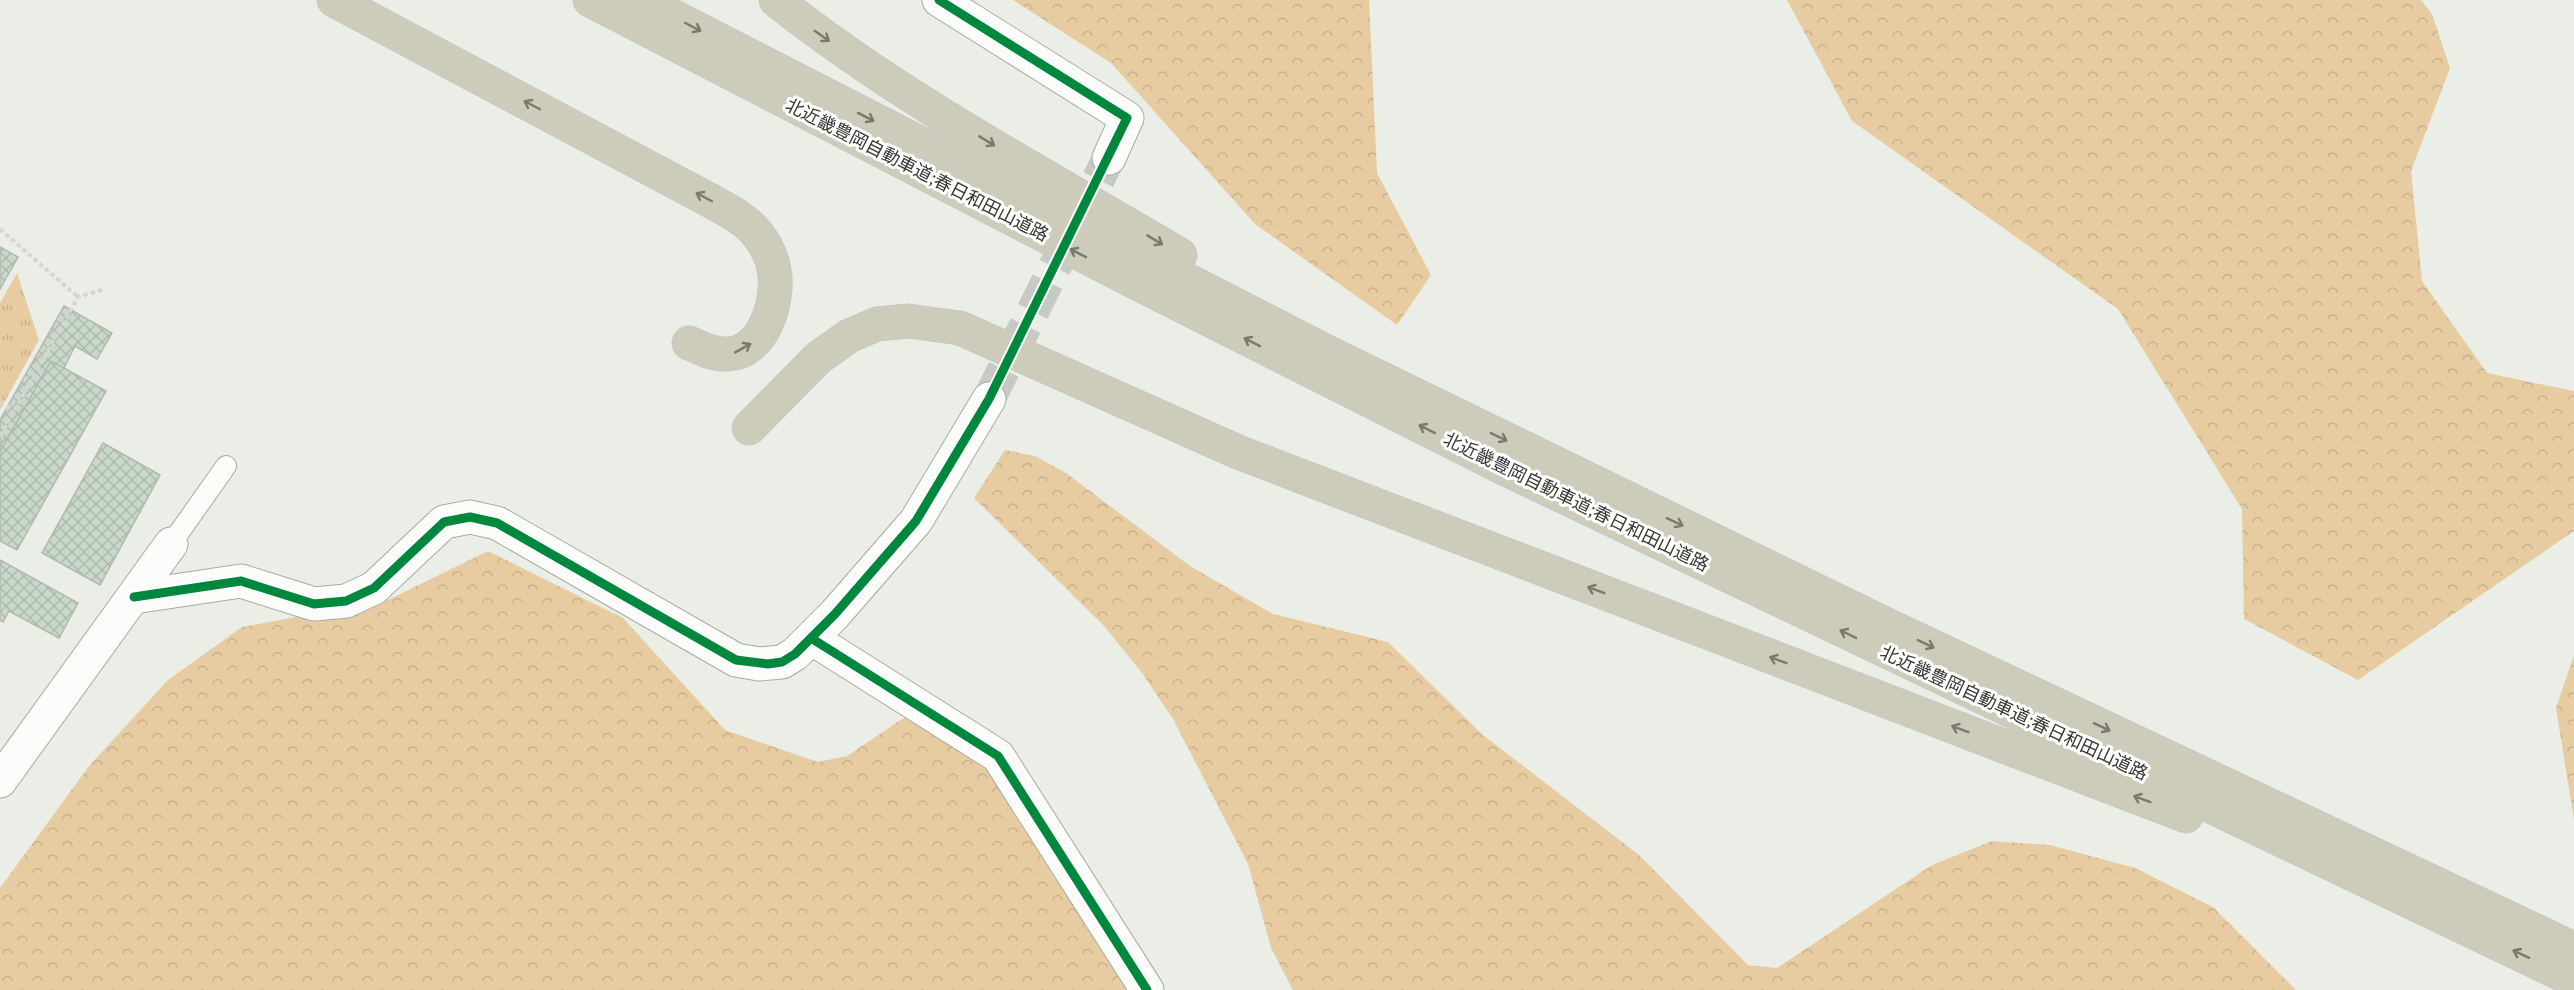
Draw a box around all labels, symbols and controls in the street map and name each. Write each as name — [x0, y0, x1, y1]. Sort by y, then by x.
one-way arrow — [684, 21, 701, 33]
one-way arrow — [814, 30, 830, 42]
street label: 北近畿豊岡自動車道;春日和田山道路 — [782, 93, 1053, 246]
one-way arrow — [523, 99, 541, 111]
one-way arrow — [857, 112, 875, 123]
one-way arrow — [978, 135, 995, 147]
one-way arrow — [696, 191, 713, 203]
one-way arrow — [1146, 234, 1163, 246]
one-way arrow — [1070, 247, 1088, 259]
one-way arrow — [1244, 335, 1262, 347]
one-way arrow — [734, 342, 751, 354]
one-way arrow — [1418, 423, 1436, 434]
street label: 北近畿豊岡自動車道;春日和田山道路 — [1440, 427, 1713, 576]
one-way arrow — [1490, 432, 1508, 444]
one-way arrow — [1665, 517, 1683, 529]
one-way arrow — [1587, 584, 1605, 595]
one-way arrow — [1839, 627, 1857, 639]
one-way arrow — [1916, 638, 1934, 650]
street label: 北近畿豊岡自動車道;春日和田山道路 — [1877, 640, 2152, 785]
one-way arrow — [1769, 653, 1787, 664]
one-way arrow — [2093, 721, 2111, 733]
one-way arrow — [1951, 723, 1970, 734]
one-way arrow — [2133, 793, 2152, 804]
one-way arrow — [2513, 948, 2531, 960]

